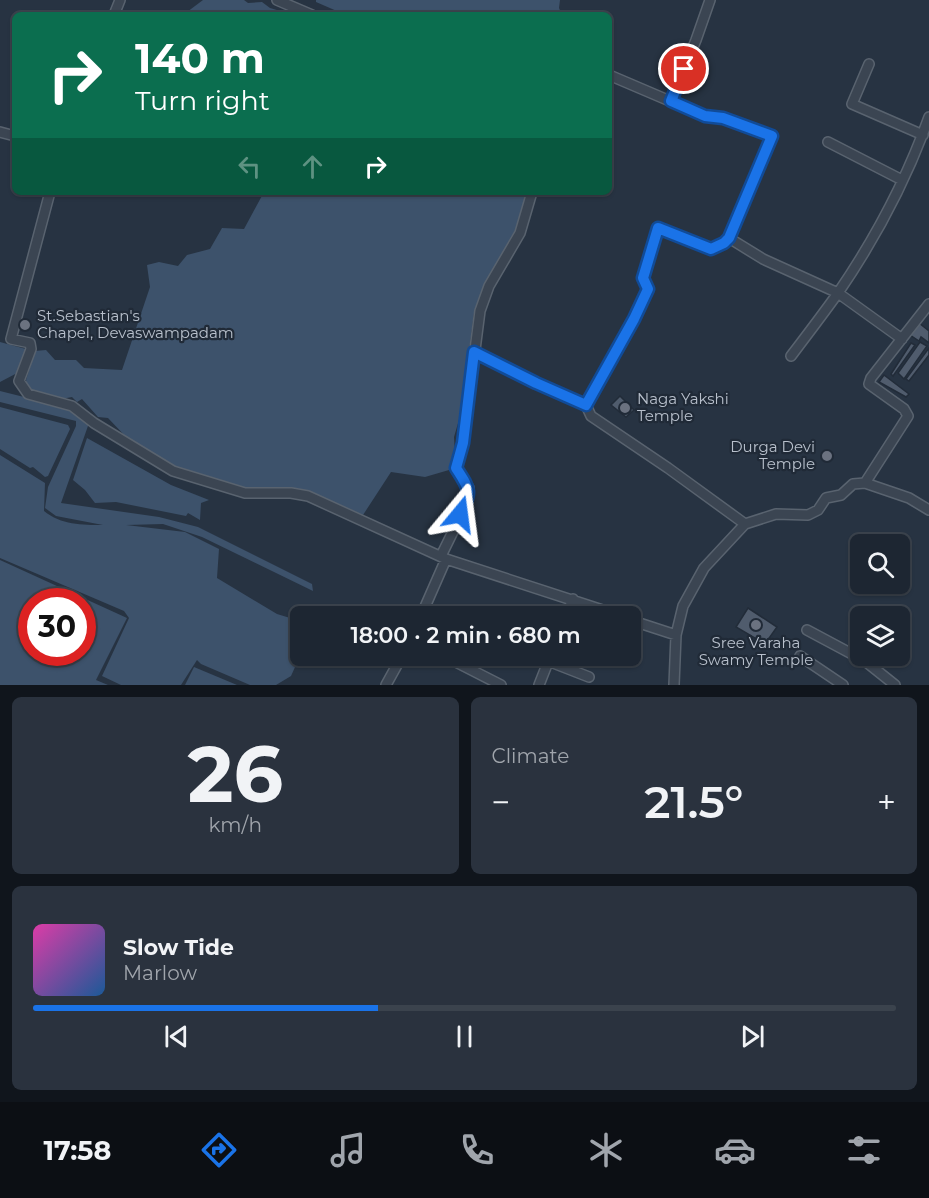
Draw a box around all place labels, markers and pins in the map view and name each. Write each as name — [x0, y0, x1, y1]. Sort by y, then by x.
pin — [658, 43, 709, 94]
place label: St.Sebastian's Chapel, Devaswampadam — [37, 306, 234, 342]
marker: St.Sebastian's Chapel, Devaswampadam — [18, 318, 32, 332]
place label: Naga Yakshi Temple — [637, 389, 729, 425]
marker: Naga Yakshi Temple — [618, 401, 632, 415]
place label: Durga Devi Temple — [730, 437, 815, 473]
marker: Durga Devi Temple — [820, 449, 834, 463]
marker: Sree Varaha Swamy Temple — [749, 618, 763, 632]
place label: Sree Varaha Swamy Temple — [699, 633, 813, 669]

